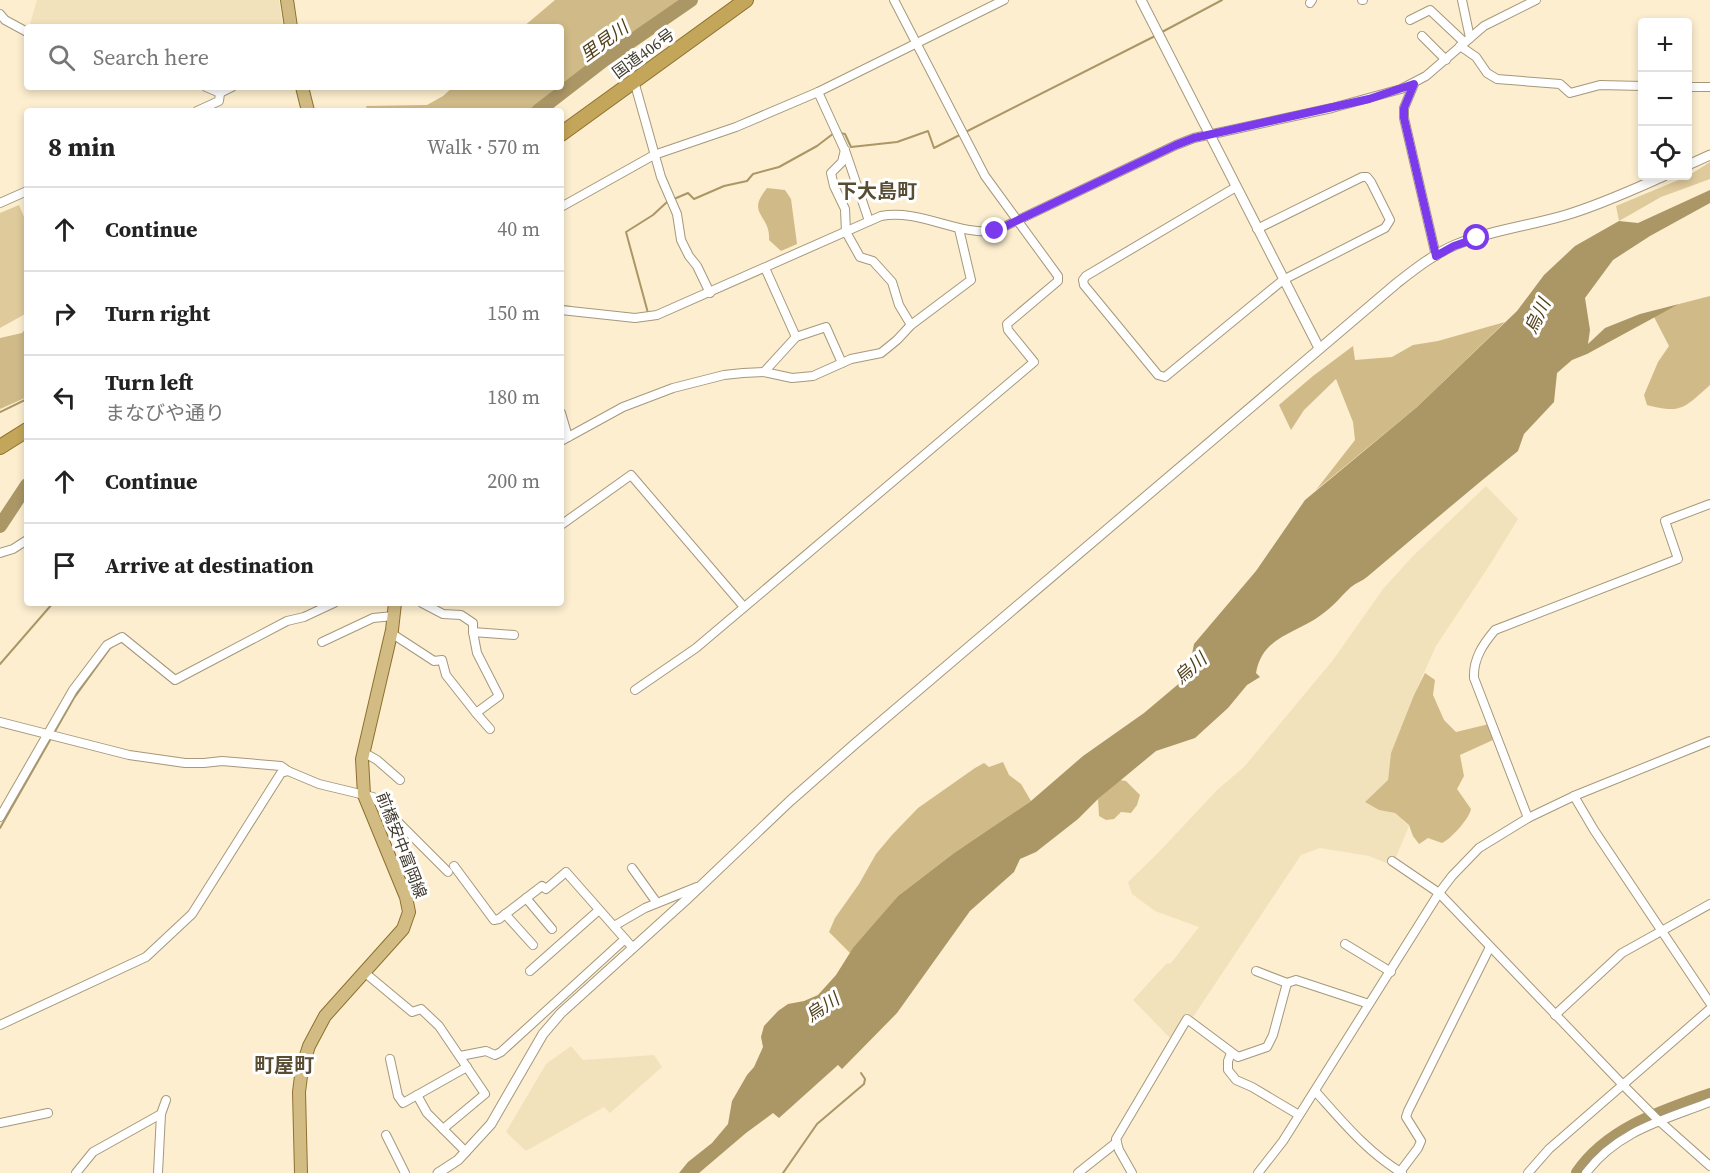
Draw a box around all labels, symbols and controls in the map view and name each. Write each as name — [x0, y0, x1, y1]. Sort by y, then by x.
water label: 里見川 — [575, 14, 635, 67]
map controls — [1638, 18, 1692, 180]
button: + — [1638, 18, 1692, 72]
street label: 国道406号 — [607, 23, 679, 83]
search box — [24, 24, 564, 90]
icon: search — [45, 41, 78, 74]
text: Search here — [93, 42, 209, 72]
button: − — [1638, 72, 1692, 126]
button: locate — [1638, 126, 1692, 180]
text: 8 min — [48, 129, 115, 165]
text: Walk · 570 m — [427, 133, 540, 161]
district label: 下大島町 — [837, 177, 917, 205]
icon: ahead — [48, 213, 81, 246]
text: Continue — [105, 214, 198, 244]
text: 40 m — [497, 215, 540, 243]
route end — [981, 217, 1007, 243]
route start — [1463, 224, 1489, 250]
water label: 烏川 — [1518, 293, 1557, 338]
icon: right — [48, 297, 81, 330]
text: Turn right — [105, 298, 210, 328]
text: 150 m — [487, 299, 540, 327]
text: Turn left — [105, 367, 193, 397]
icon: left — [48, 381, 81, 414]
text: 180 m — [487, 383, 540, 411]
text: まなびや通り — [105, 399, 225, 427]
icon: ahead — [48, 465, 81, 498]
text: Continue — [105, 466, 198, 496]
text: 200 m — [487, 467, 540, 495]
icon: arrive — [48, 549, 81, 582]
text: Arrive at destination — [105, 550, 314, 580]
water label: 烏川 — [1168, 645, 1213, 689]
street label: 前橋安中富岡線 — [372, 789, 432, 901]
water label: 烏川 — [800, 985, 846, 1027]
district label: 町屋町 — [254, 1051, 314, 1079]

